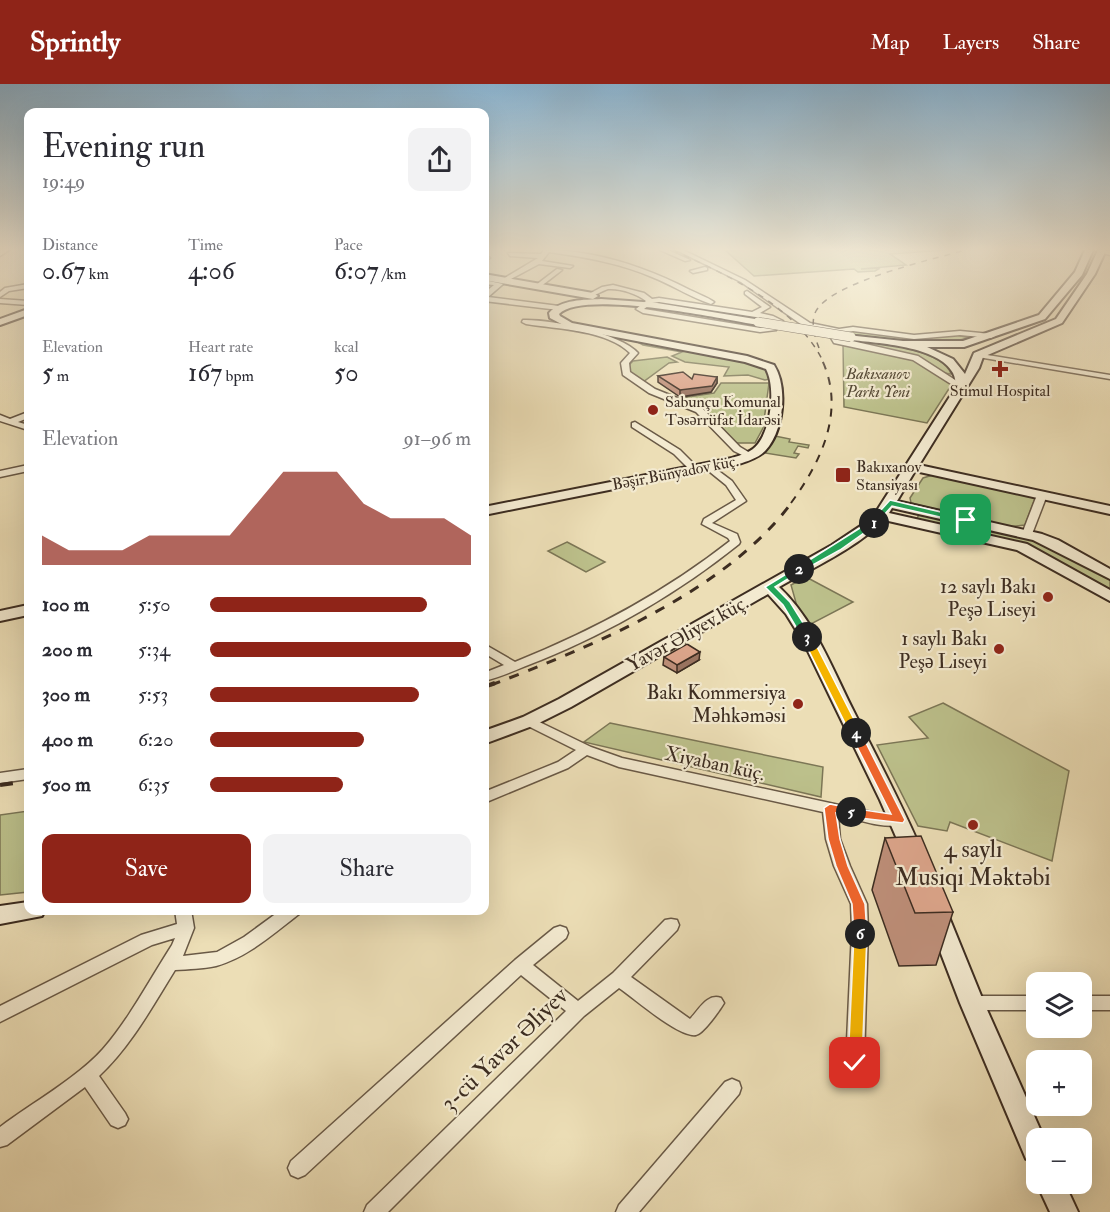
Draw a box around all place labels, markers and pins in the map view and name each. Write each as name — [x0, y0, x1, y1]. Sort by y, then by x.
marker: Stimul Hospital — [991, 360, 1009, 378]
place label: Stimul Hospital — [950, 381, 1050, 402]
place label: Sabunçu Komunal Təsərrüfat İdarəsi — [665, 392, 781, 430]
marker: Sabunçu Komunal Təsərrüfat İdarəsi — [646, 403, 660, 417]
place label: Bakıxanov Stansiyası — [856, 457, 922, 495]
marker: Bakıxanov Stansiyası — [834, 466, 852, 484]
pin — [940, 494, 991, 545]
pin: 1 — [859, 508, 889, 538]
pin: 2 — [784, 554, 814, 584]
place label: 12 saylı Bakı Peşə Liseyi — [940, 574, 1036, 622]
marker: 12 saylı Bakı Peşə Liseyi — [1041, 590, 1055, 604]
pin: 3 — [792, 622, 822, 652]
place label: 1 saylı Bakı Peşə Liseyi — [898, 626, 987, 674]
marker: 1 saylı Bakı Peşə Liseyi — [992, 642, 1006, 656]
place label: Bakı Kommersiya Məhkəməsi — [646, 680, 787, 728]
marker: Bakı Kommersiya Məhkəməsi — [791, 697, 805, 711]
pin: 4 — [841, 718, 871, 748]
pin: 5 — [836, 797, 866, 827]
marker: 4 saylı Musiqi Məktəbi — [966, 818, 980, 832]
place label: 4 saylı Musiqi Məktəbi — [895, 834, 1051, 893]
pin: 6 — [845, 919, 875, 949]
pin — [829, 1037, 880, 1088]

